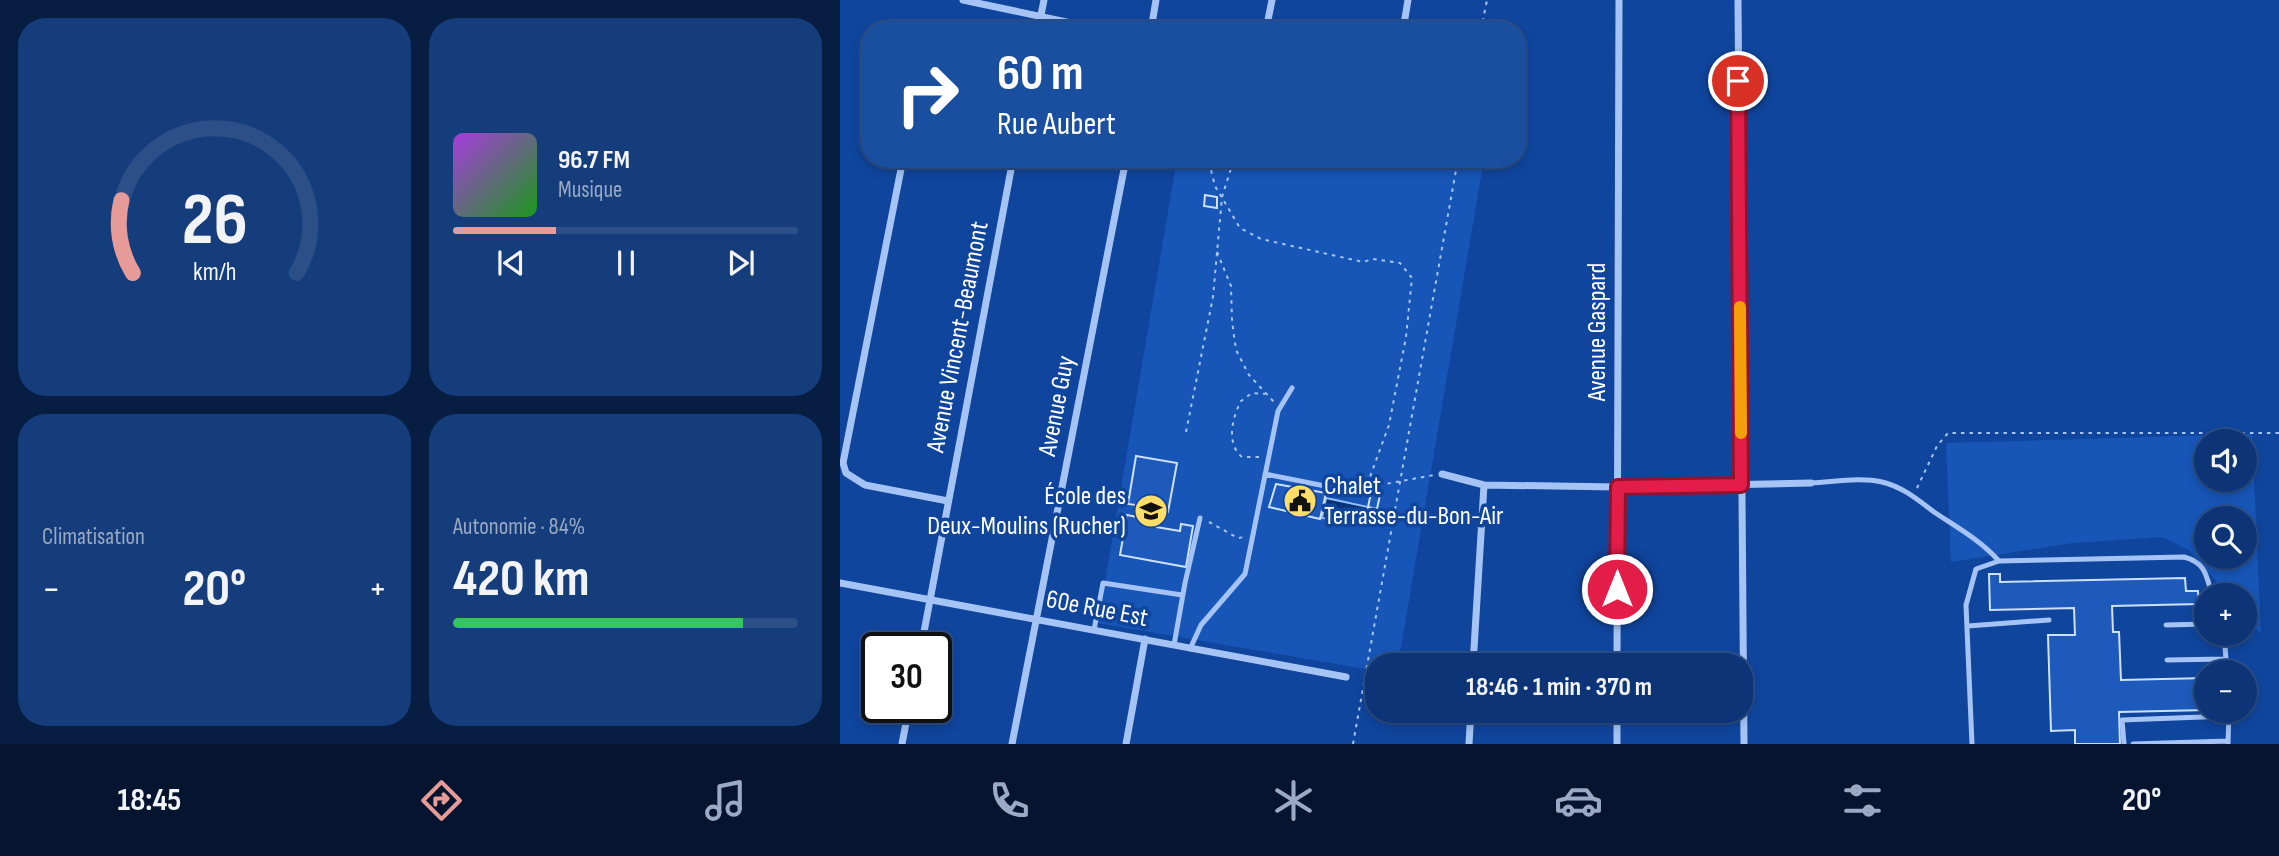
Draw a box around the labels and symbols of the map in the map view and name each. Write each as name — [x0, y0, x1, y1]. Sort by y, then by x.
pin — [1708, 51, 1768, 111]
street label: Avenue Vincent-Beaumont — [920, 219, 996, 456]
street label: Avenue Gaspard — [1582, 263, 1613, 402]
street label: Avenue Guy — [1032, 353, 1082, 460]
place label: Chalet Terrasse-du-Bon-Air — [1324, 471, 1504, 532]
place label: École des Deux-Moulins (Rucher) — [927, 481, 1126, 542]
public building icon: Chalet Terrasse-du-Bon-Air — [1281, 482, 1319, 520]
school or university icon: École des Deux-Moulins (Rucher) — [1132, 492, 1170, 530]
position arrow — [1580, 552, 1654, 626]
street label: 60e Rue Est — [1043, 584, 1151, 634]
speed limit sign: 30 — [861, 632, 952, 723]

